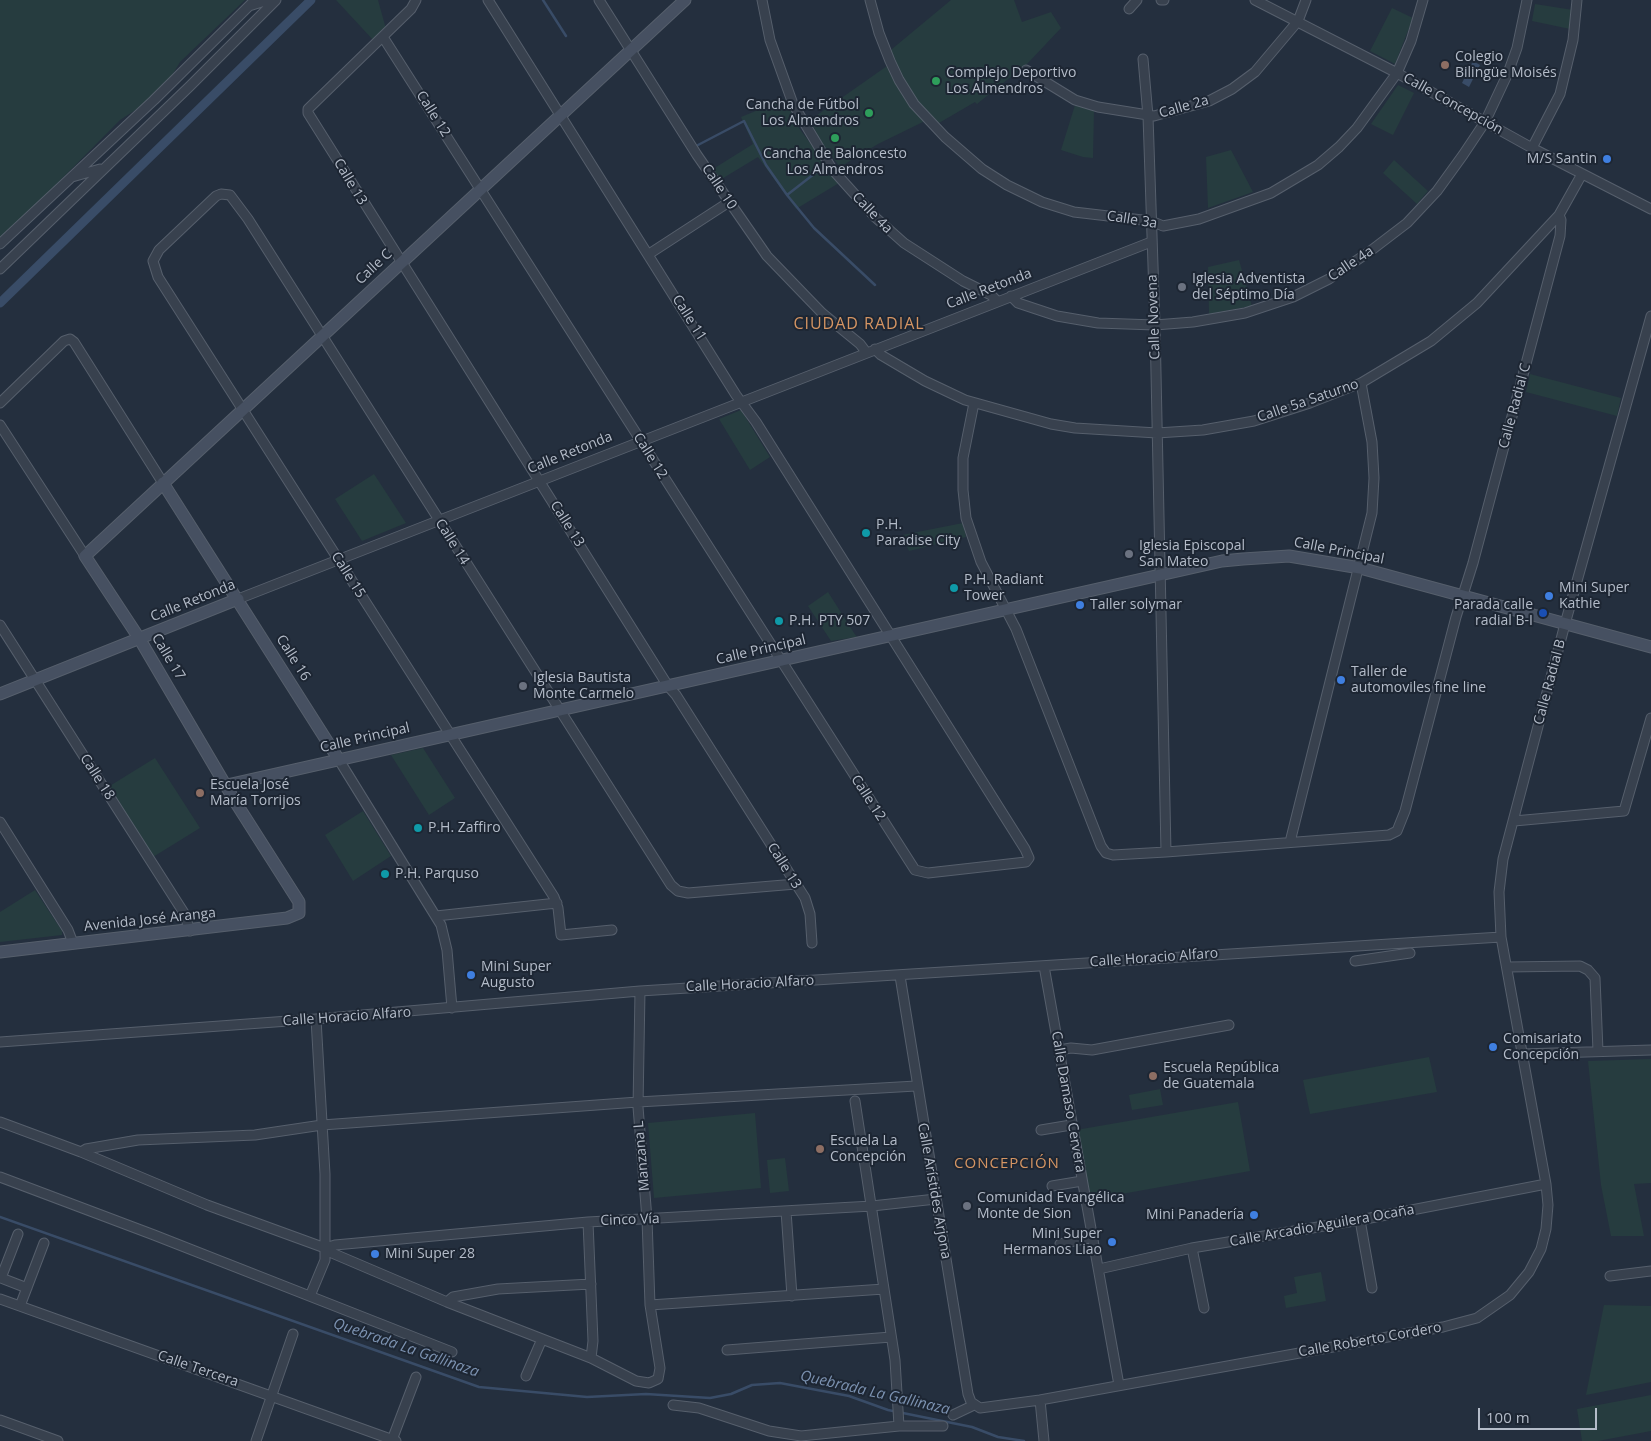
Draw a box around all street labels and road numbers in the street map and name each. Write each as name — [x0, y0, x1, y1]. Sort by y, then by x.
street label: Calle Concepción — [1400, 70, 1506, 138]
street label: Calle 12 — [412, 88, 454, 140]
street label: Calle 2a — [1157, 92, 1211, 122]
street label: Calle 13 — [330, 156, 370, 208]
street label: Calle 10 — [698, 161, 740, 213]
street label: Calle 4a — [848, 189, 896, 237]
street label: Calle 3a — [1106, 208, 1158, 232]
street label: Calle 4a — [1325, 243, 1377, 285]
street label: Calle C — [352, 246, 396, 288]
street label: Calle Retonda — [944, 265, 1034, 313]
street label: Calle Novena — [1144, 274, 1164, 360]
street label: Calle 11 — [668, 292, 710, 344]
street label: Calle Radial C — [1496, 362, 1534, 450]
street label: Calle 5a Saturno — [1255, 376, 1361, 426]
street label: Calle Retonda — [525, 428, 615, 478]
street label: Calle 12 — [629, 430, 671, 482]
street label: Calle 13 — [546, 498, 588, 550]
street label: Calle 14 — [431, 516, 473, 568]
street label: Calle Principal — [1292, 534, 1386, 568]
street label: Calle 15 — [327, 549, 369, 601]
street label: Calle Retonda — [148, 576, 238, 626]
street label: Calle 17 — [148, 631, 188, 683]
street label: Calle 16 — [272, 632, 314, 684]
street label: Calle Principal — [715, 632, 807, 668]
street label: Calle Radial B — [1531, 637, 1569, 727]
street label: Calle Principal — [319, 720, 411, 756]
street label: Calle 18 — [76, 751, 118, 803]
street label: Calle 12 — [847, 772, 889, 824]
street label: Calle 13 — [763, 840, 805, 892]
street label: Avenida José Aranga — [83, 905, 217, 935]
street label: Calle Horacio Alfaro — [1089, 945, 1219, 971]
street label: Calle Horacio Alfaro — [685, 972, 815, 996]
street label: Calle Horacio Alfaro — [282, 1004, 412, 1030]
street label: Calle Damaso Cervera — [1047, 1030, 1089, 1174]
street label: Manzana L — [631, 1120, 653, 1192]
street label: Calle Arístides Arjona — [914, 1122, 954, 1260]
street label: Calle Arcadio Aguilera Ocaña — [1228, 1201, 1416, 1251]
street label: Cinco Vía — [600, 1211, 660, 1229]
street label: Calle Roberto Cordero — [1297, 1319, 1443, 1361]
street label: Calle Tercera — [155, 1347, 241, 1391]

